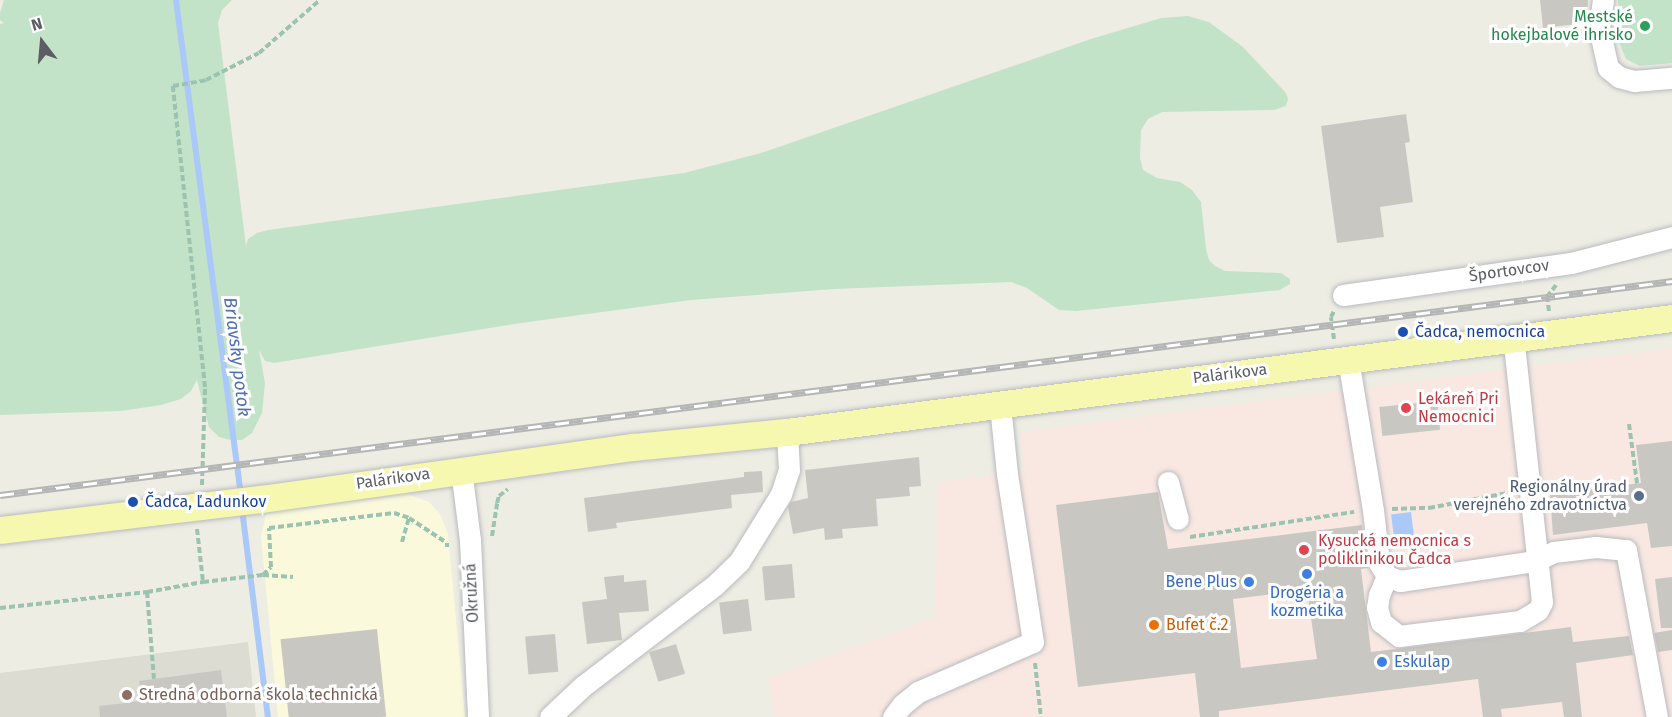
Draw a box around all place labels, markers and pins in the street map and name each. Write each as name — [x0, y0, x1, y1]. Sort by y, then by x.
place label: Mestské hokejbalové ihrisko — [1491, 7, 1633, 45]
marker: Mestské hokejbalové ihrisko — [1638, 19, 1652, 33]
place label: Čadca, nemocnica — [1415, 322, 1545, 342]
marker: Čadca, nemocnica — [1396, 325, 1410, 339]
place label: Lekáreň Pri Nemocnici — [1418, 389, 1499, 427]
marker: Lekáreň Pri Nemocnici — [1399, 401, 1413, 415]
place label: Regionálny úrad verejného zdravotníctva — [1454, 477, 1627, 515]
marker: Regionálny úrad verejného zdravotníctva — [1632, 489, 1646, 503]
place label: Čadca, Ľadunkov — [145, 492, 266, 512]
marker: Čadca, Ľadunkov — [126, 495, 140, 509]
place label: Kysucká nemocnica s poliklinikou Čadca — [1318, 531, 1471, 569]
marker: Kysucká nemocnica s poliklinikou Čadca — [1295, 541, 1313, 559]
marker: Drogéria a kozmetika — [1300, 567, 1314, 581]
place label: Bene Plus — [1166, 572, 1237, 592]
marker: Bene Plus — [1242, 575, 1256, 589]
place label: Drogéria a kozmetika — [1270, 583, 1344, 621]
place label: Bufet č.2 — [1166, 615, 1229, 635]
marker: Bufet č.2 — [1147, 618, 1161, 632]
place label: Eskulap — [1394, 652, 1450, 672]
marker: Eskulap — [1375, 655, 1389, 669]
place label: Stredná odborná škola technická — [139, 685, 378, 705]
marker: Stredná odborná škola technická — [120, 688, 134, 702]

